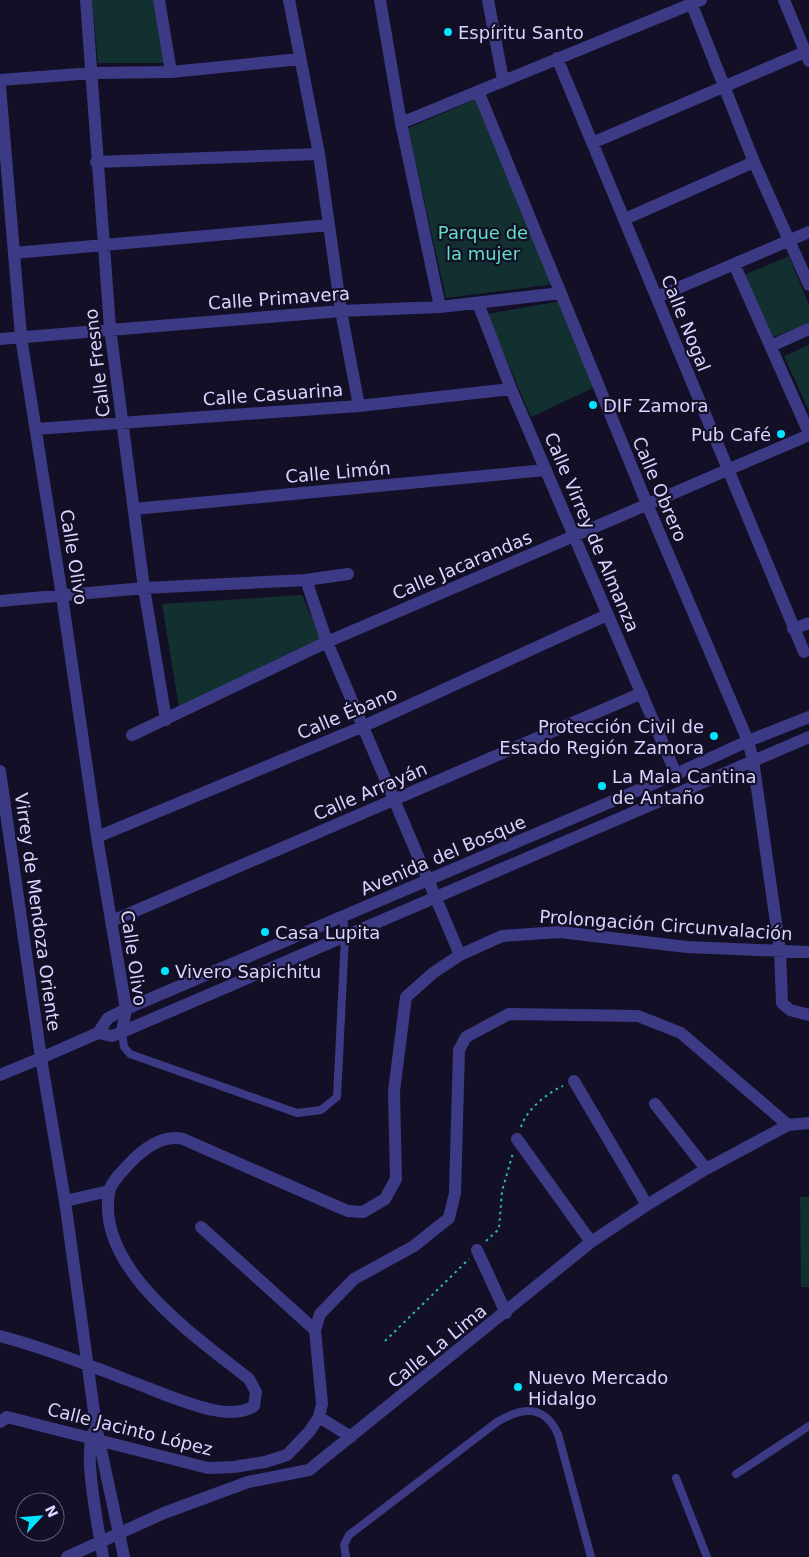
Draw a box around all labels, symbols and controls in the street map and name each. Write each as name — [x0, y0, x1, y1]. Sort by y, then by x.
place label: Espíritu Santo — [458, 22, 584, 43]
marker: Espíritu Santo — [442, 26, 454, 38]
park label: Parque de la mujer — [438, 222, 528, 264]
street label: Calle Nogal — [657, 272, 715, 374]
street label: Calle Primavera — [207, 283, 351, 313]
street label: Calle Fresno — [80, 307, 114, 419]
street label: Calle Casuarina — [202, 379, 344, 409]
place label: DIF Zamora — [603, 395, 709, 416]
marker: DIF Zamora — [587, 399, 599, 411]
place label: Pub Café — [691, 424, 771, 445]
marker: Pub Café — [775, 428, 787, 440]
street label: Calle Virrey de Almanza — [540, 429, 644, 635]
street label: Calle Obrero — [628, 433, 692, 545]
street label: Calle Limón — [285, 457, 391, 487]
street label: Calle Olivo — [56, 508, 92, 606]
street label: Calle Jacarandas — [389, 526, 535, 604]
street label: Calle Ébano — [294, 682, 400, 744]
place label: Protección Civil de Estado Región Zamora — [499, 716, 704, 758]
marker: Protección Civil de Estado Región Zamora — [708, 730, 720, 742]
street label: Calle Arrayán — [310, 758, 430, 824]
place label: La Mala Cantina de Antaño — [612, 766, 757, 808]
marker: La Mala Cantina de Antaño — [596, 780, 608, 792]
street label: Virrey de Mendoza Oriente — [11, 791, 65, 1033]
street label: Avenida del Bosque — [357, 811, 529, 899]
street label: Prolongación Circunvalación — [539, 906, 793, 944]
street label: Calle Olivo — [117, 909, 151, 1007]
place label: Casa Lupita — [275, 922, 380, 943]
marker: Casa Lupita — [259, 926, 271, 938]
place label: Vivero Sapichitu — [175, 961, 321, 982]
marker: Vivero Sapichitu — [159, 965, 171, 977]
street label: Calle La Lima — [383, 1300, 491, 1392]
place label: Nuevo Mercado Hidalgo — [528, 1367, 668, 1409]
marker: Nuevo Mercado Hidalgo — [512, 1381, 524, 1393]
street label: Calle Jacinto López — [45, 1398, 215, 1460]
north arrow — [15, 1492, 65, 1542]
text: N — [42, 1503, 61, 1520]

